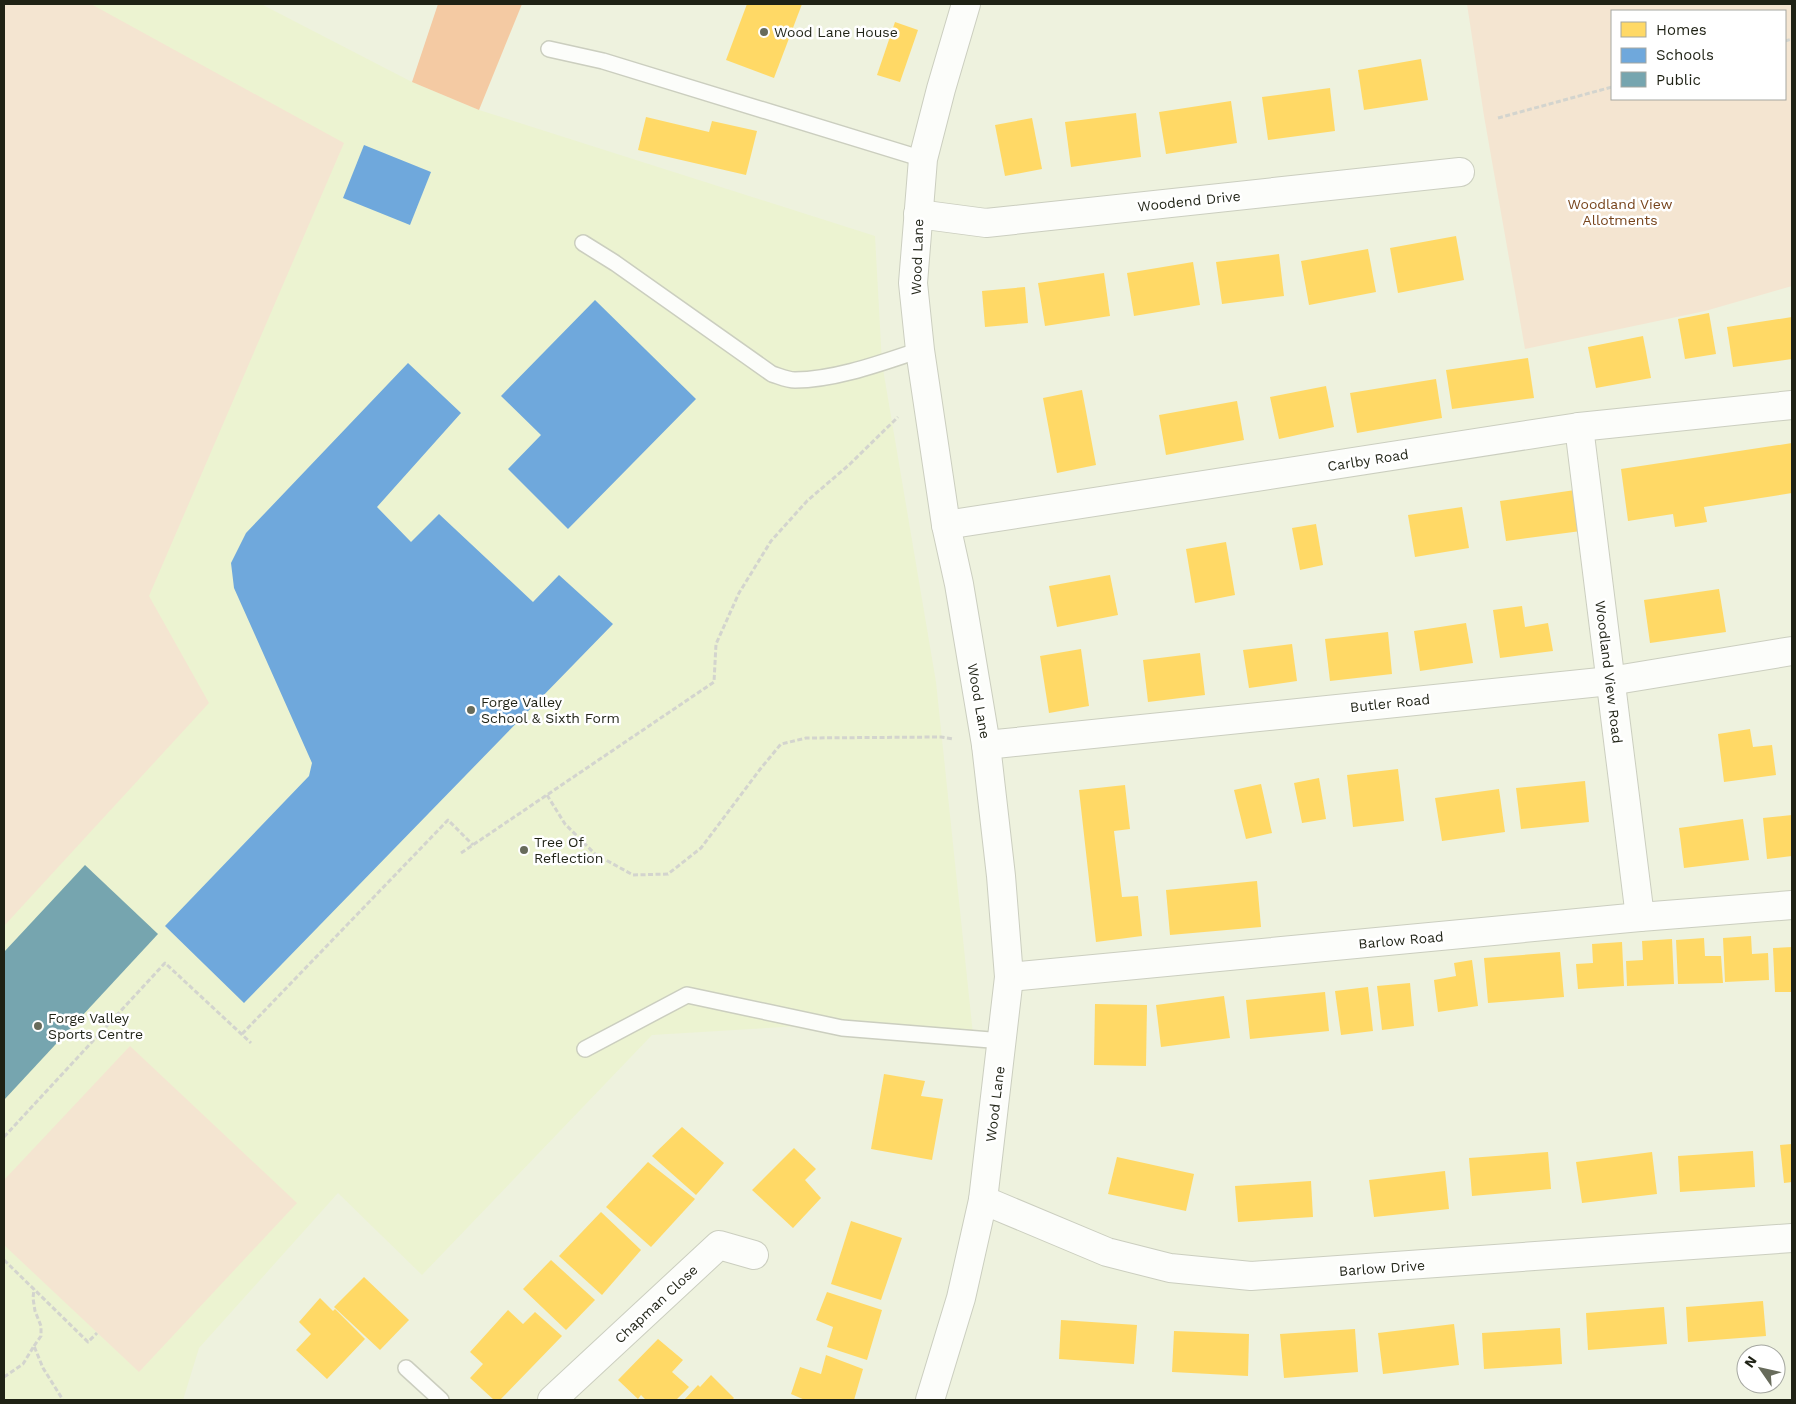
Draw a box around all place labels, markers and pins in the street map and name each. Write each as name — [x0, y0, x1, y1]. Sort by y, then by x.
place label: Wood Lane House — [774, 24, 898, 40]
marker: Wood Lane House — [758, 26, 770, 38]
place label: Forge Valley School & Sixth Form — [481, 694, 620, 726]
marker: Forge Valley School & Sixth Form — [465, 704, 477, 716]
place label: Tree Of Reflection — [534, 834, 603, 866]
marker: Tree Of Reflection — [518, 844, 530, 856]
place label: Forge Valley Sports Centre — [48, 1010, 143, 1042]
marker: Forge Valley Sports Centre — [32, 1020, 44, 1032]

